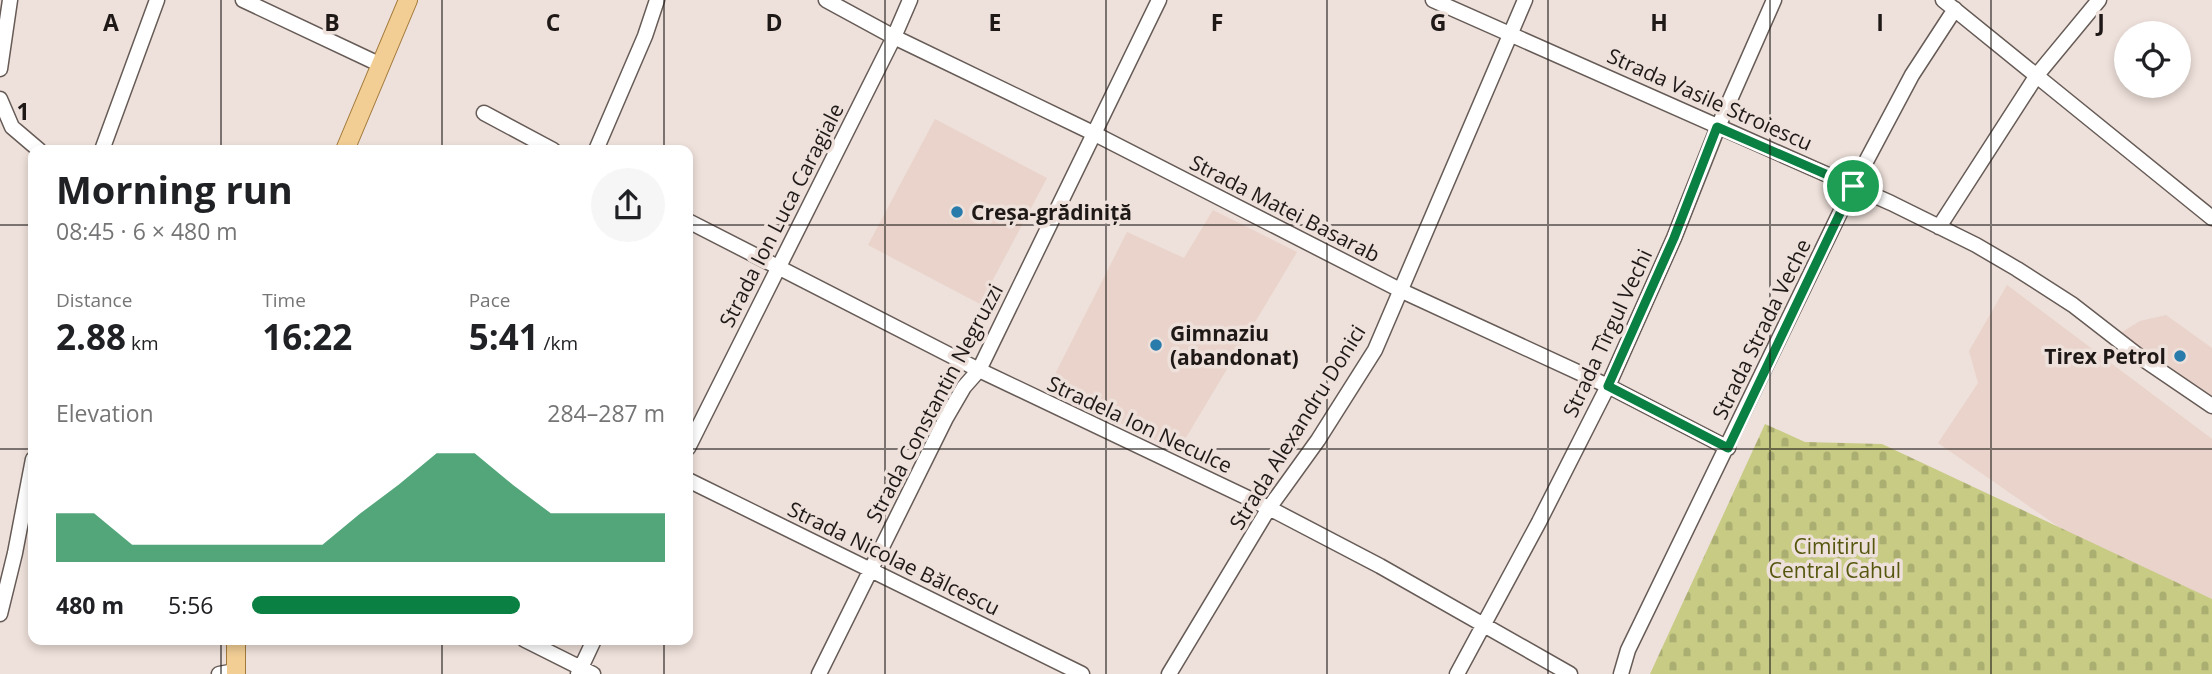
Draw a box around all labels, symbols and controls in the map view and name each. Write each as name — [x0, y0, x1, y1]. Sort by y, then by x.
text: A — [103, 6, 119, 38]
text: B — [324, 6, 340, 38]
text: C — [546, 6, 560, 38]
text: D — [765, 6, 783, 38]
text: E — [989, 6, 1001, 38]
text: F — [1211, 6, 1223, 38]
text: G — [1430, 6, 1446, 38]
text: H — [1650, 6, 1668, 38]
text: I — [1876, 6, 1884, 38]
text: J — [2095, 6, 2105, 38]
map controls — [2114, 21, 2191, 98]
button: locate — [2114, 21, 2191, 98]
street label: Strada Vasile Stroiescu — [1603, 41, 1817, 157]
text: 1 — [16, 95, 30, 127]
street label: Strada Ion Luca Caragiale — [712, 98, 850, 332]
street label: Strada Matei Basarab — [1185, 148, 1385, 268]
pin — [1823, 156, 1883, 216]
text: Morning run — [56, 163, 293, 215]
icon: arrive — [1834, 167, 1872, 205]
button: share — [591, 168, 665, 242]
place label: Creșa-grădiniță — [971, 198, 1132, 226]
marker: Creșa-grădiniță — [949, 204, 965, 220]
text: 08:45 · 6 × 480 m — [56, 215, 238, 247]
street label: Strada Strada Veche — [1705, 234, 1817, 424]
street label: Strada Tîrgul Vechi — [1556, 244, 1658, 422]
street label: Strada Constantin Negruzzi — [859, 279, 1009, 527]
text: Distance — [56, 287, 132, 313]
text: Time — [262, 287, 306, 313]
text: Pace — [469, 287, 510, 313]
text: 2.88 — [56, 313, 126, 360]
text: 16:22 — [262, 313, 352, 360]
text: 5:41 — [469, 313, 539, 360]
place label: Gimnaziu (abandonat) — [1170, 319, 1299, 371]
street label: Strada Alexandru Donici — [1223, 319, 1371, 535]
text: km — [126, 330, 159, 356]
text: /km — [539, 330, 578, 356]
marker: Gimnaziu (abandonat) — [1148, 337, 1164, 353]
place label: Tirex Petrol — [2044, 342, 2166, 370]
marker: Tirex Petrol — [2172, 348, 2188, 364]
street label: Stradela Ion Neculce — [1043, 369, 1237, 479]
text: Elevation — [56, 397, 154, 429]
text: 284–287 m — [547, 397, 665, 429]
street label: Strada Nicolae Bălcescu — [783, 494, 1005, 622]
park label: Cimitirul Central Cahul — [1769, 532, 1901, 584]
text: 480 m — [56, 589, 124, 621]
text: 5:56 — [168, 589, 214, 621]

